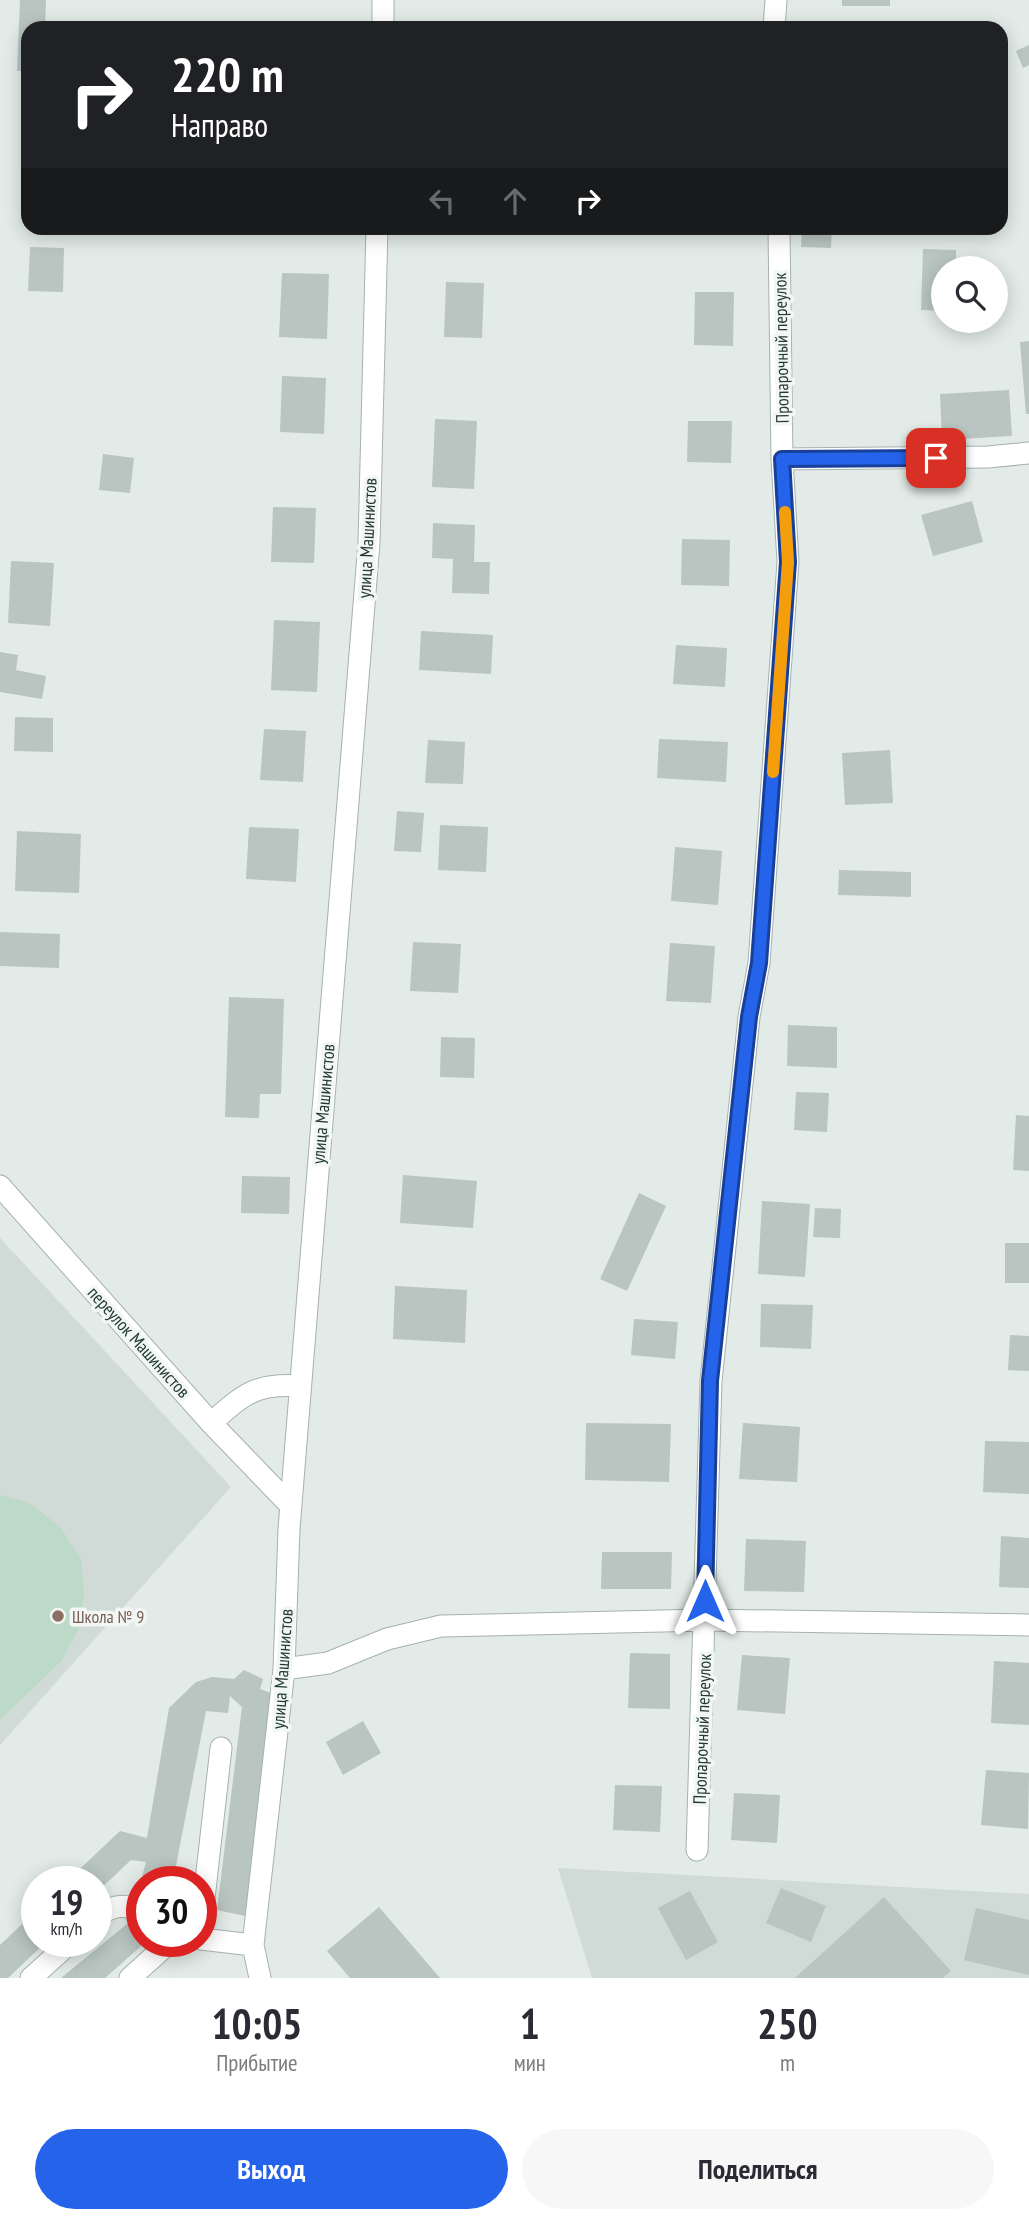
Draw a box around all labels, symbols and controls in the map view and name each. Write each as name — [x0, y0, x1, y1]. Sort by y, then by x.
text: 220 m — [171, 42, 284, 106]
icon: right — [56, 49, 147, 140]
text: Направо — [171, 104, 268, 146]
icon: left — [423, 182, 461, 220]
icon: ahead — [496, 182, 534, 220]
icon: right — [569, 182, 607, 220]
map controls — [931, 256, 1008, 333]
button: search — [931, 256, 1008, 333]
street label: Пропарочный переулок — [768, 272, 794, 424]
pin — [906, 428, 966, 488]
icon: arrive — [917, 439, 955, 477]
street label: улица Машинистов — [352, 477, 382, 599]
street label: улица Машинистов — [306, 1043, 340, 1165]
street label: переулок Машинистов — [83, 1281, 195, 1403]
position arrow — [668, 1564, 742, 1638]
place label: Школа № 9 — [72, 1605, 144, 1628]
marker: Школа № 9 — [50, 1608, 66, 1624]
street label: улица Машинистов — [266, 1608, 298, 1730]
street label: Пропарочный переулок — [688, 1653, 716, 1805]
speed limit sign: 30 — [126, 1866, 217, 1957]
text: 19 — [50, 1879, 83, 1925]
text: km/h — [51, 1917, 82, 1940]
text: 10:05 — [211, 1996, 302, 2051]
text: 1 — [520, 1996, 540, 2051]
text: 250 — [757, 1996, 818, 2051]
text: Прибытие — [216, 2048, 298, 2077]
text: мин — [514, 2048, 546, 2077]
text: m — [780, 2048, 795, 2077]
button: Выход — [35, 2129, 508, 2209]
button: Поделиться — [522, 2129, 994, 2209]

